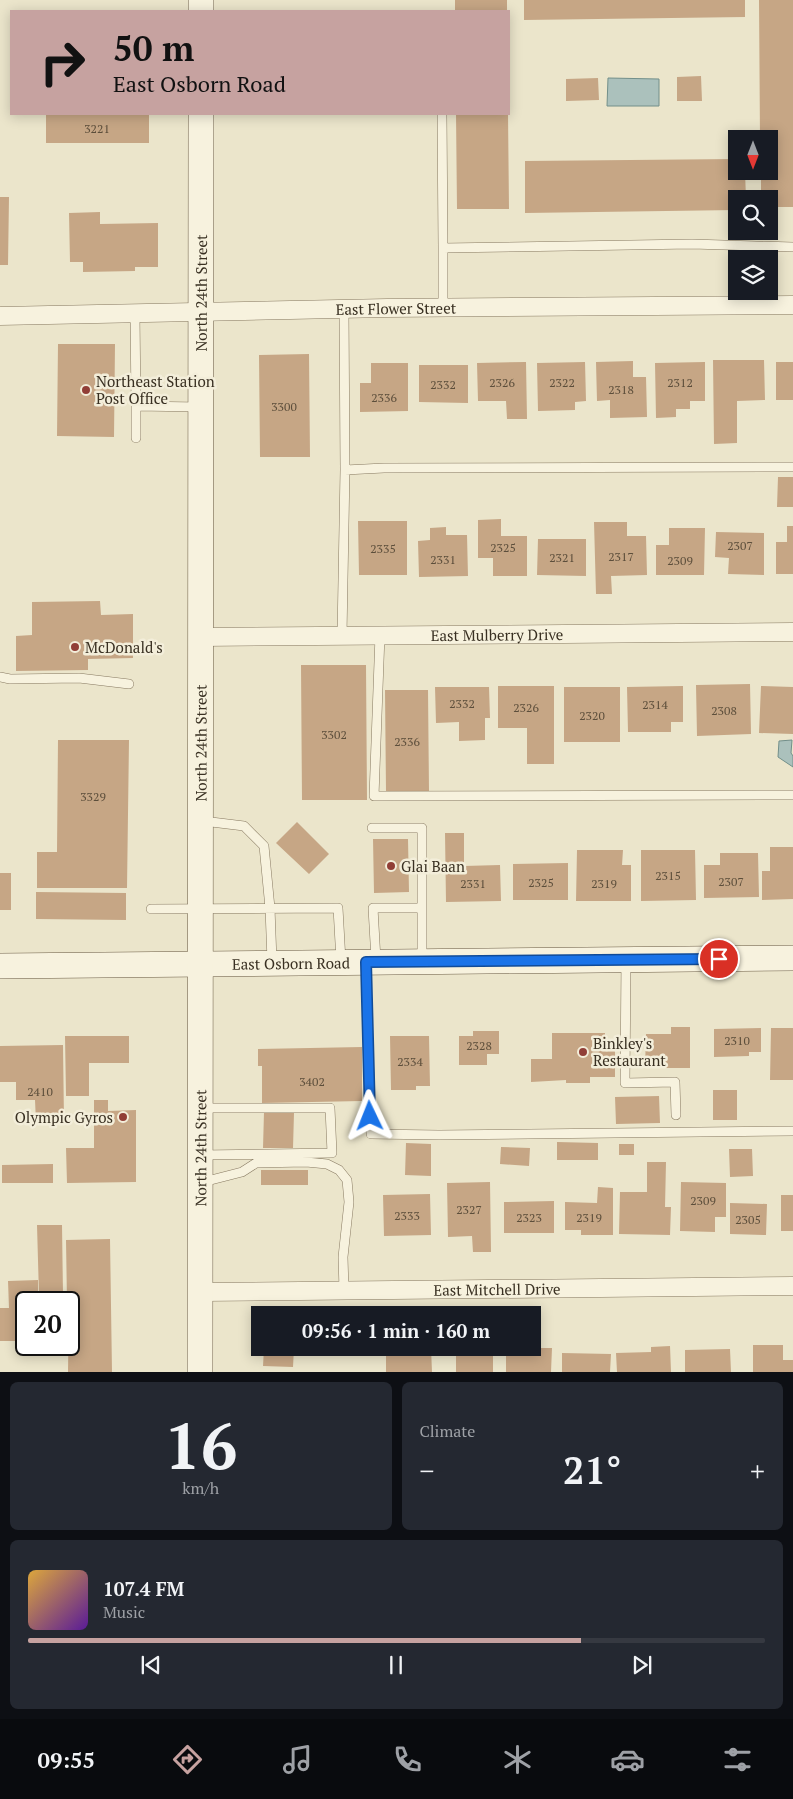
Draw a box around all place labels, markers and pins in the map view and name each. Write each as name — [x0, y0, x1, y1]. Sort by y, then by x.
place label: Northeast Station Post Office — [96, 371, 215, 408]
marker: Northeast Station Post Office — [80, 384, 92, 396]
place label: McDonald's — [85, 637, 163, 657]
marker: McDonald's — [69, 641, 81, 653]
place label: Glai Baan — [401, 856, 465, 876]
marker: Glai Baan — [385, 860, 397, 872]
pin — [698, 938, 740, 980]
place label: Binkley's Restaurant — [593, 1033, 666, 1070]
marker: Binkley's Restaurant — [577, 1046, 589, 1058]
place label: Olympic Gyros — [15, 1107, 113, 1127]
marker: Olympic Gyros — [117, 1111, 129, 1123]

